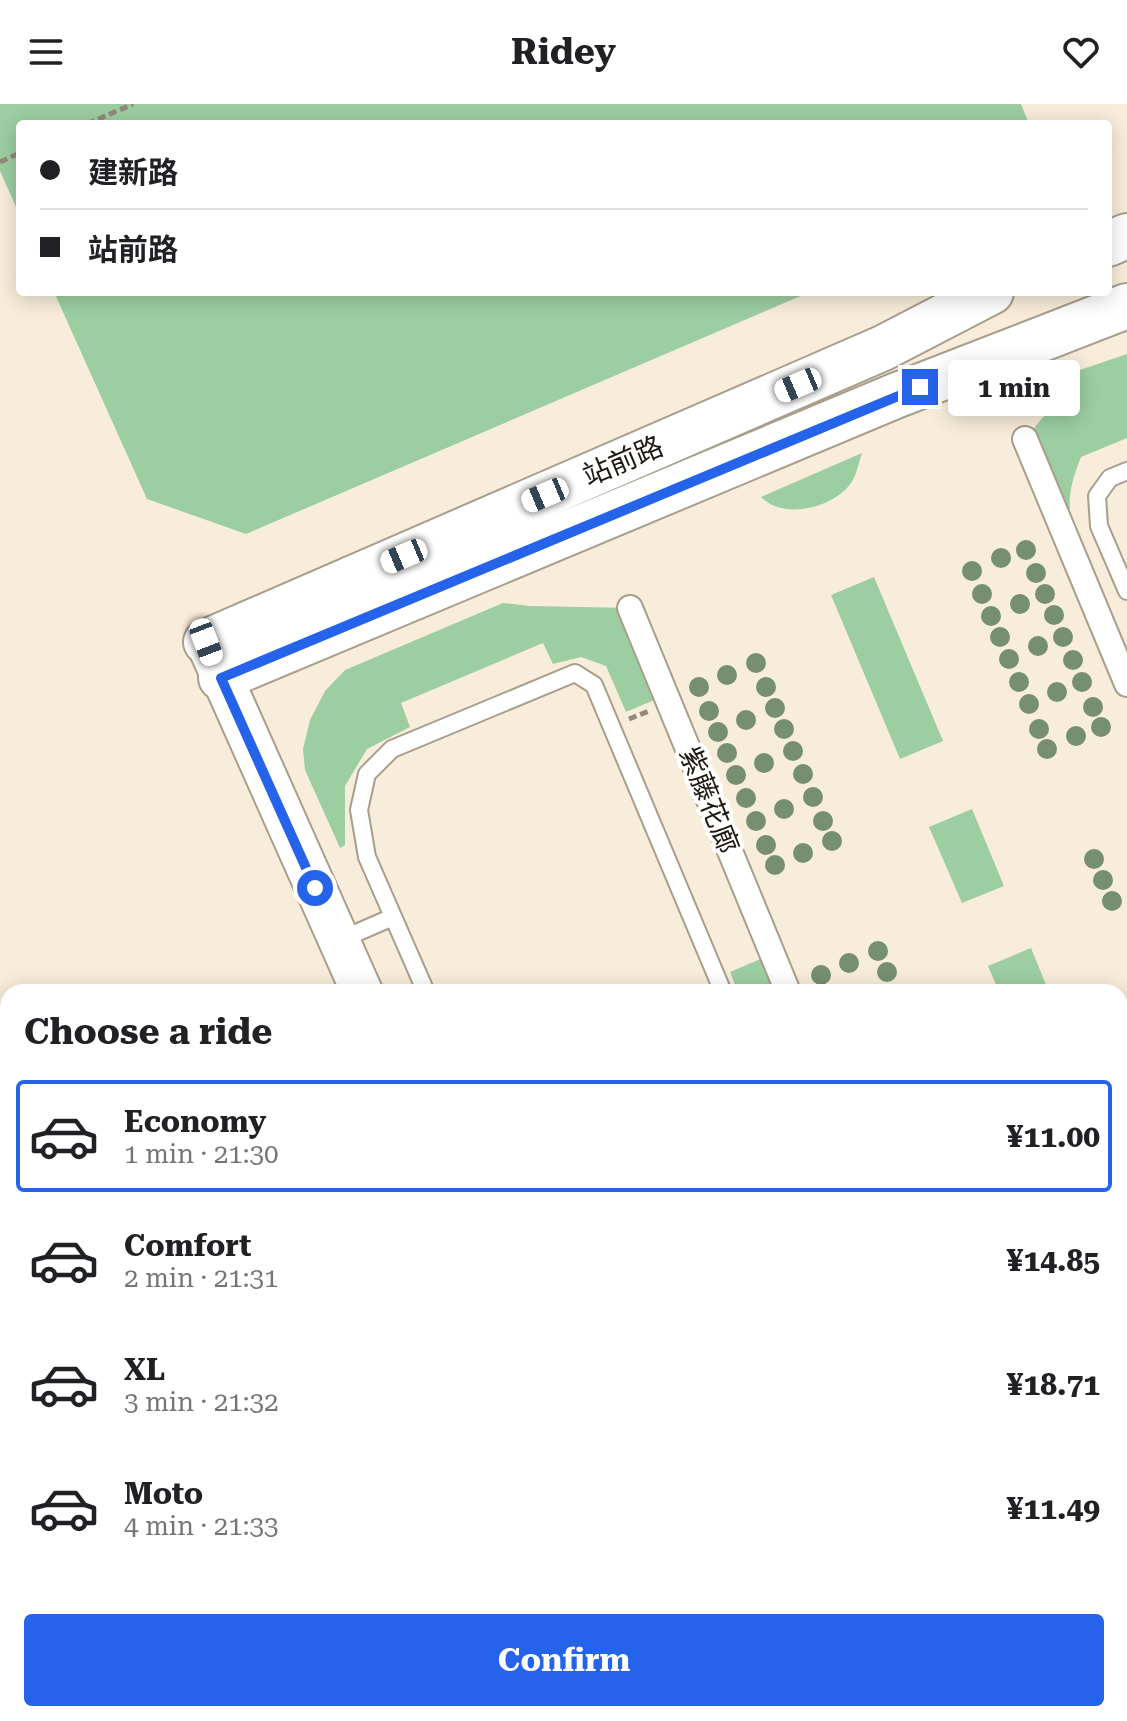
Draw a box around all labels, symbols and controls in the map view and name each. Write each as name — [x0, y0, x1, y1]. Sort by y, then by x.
icon: menu — [24, 30, 68, 74]
icon: heart — [1059, 30, 1103, 74]
text: Ridey — [511, 31, 616, 73]
text: 建新路 — [88, 155, 178, 190]
text: 站前路 — [88, 232, 178, 267]
callout: 1 min — [948, 359, 1080, 415]
car — [771, 365, 825, 405]
route end — [902, 369, 938, 405]
text: 1 min — [978, 373, 1050, 403]
street label: 站前路 — [578, 429, 668, 493]
car — [518, 475, 572, 515]
car — [377, 536, 431, 576]
car — [186, 615, 226, 669]
street label: 紫藤花廊 — [673, 742, 745, 858]
route start — [297, 870, 333, 906]
text: Choose a ride — [24, 1011, 272, 1053]
icon: car — [28, 1100, 100, 1172]
text: Economy — [124, 1104, 266, 1139]
text: ¥11.00 — [1007, 1119, 1100, 1154]
text: 1 min · 21:30 — [124, 1139, 279, 1169]
icon: car — [28, 1224, 100, 1296]
text: Comfort — [124, 1228, 251, 1263]
text: ¥14.85 — [1007, 1243, 1100, 1278]
text: 2 min · 21:31 — [124, 1263, 279, 1293]
icon: car — [28, 1348, 100, 1420]
text: XL — [124, 1352, 165, 1387]
text: ¥18.71 — [1007, 1367, 1100, 1402]
text: 3 min · 21:32 — [124, 1387, 279, 1417]
icon: car — [28, 1472, 100, 1544]
text: Moto — [124, 1476, 203, 1511]
text: ¥11.49 — [1007, 1491, 1100, 1526]
text: 4 min · 21:33 — [124, 1511, 279, 1541]
button: Confirm — [24, 1614, 1104, 1706]

